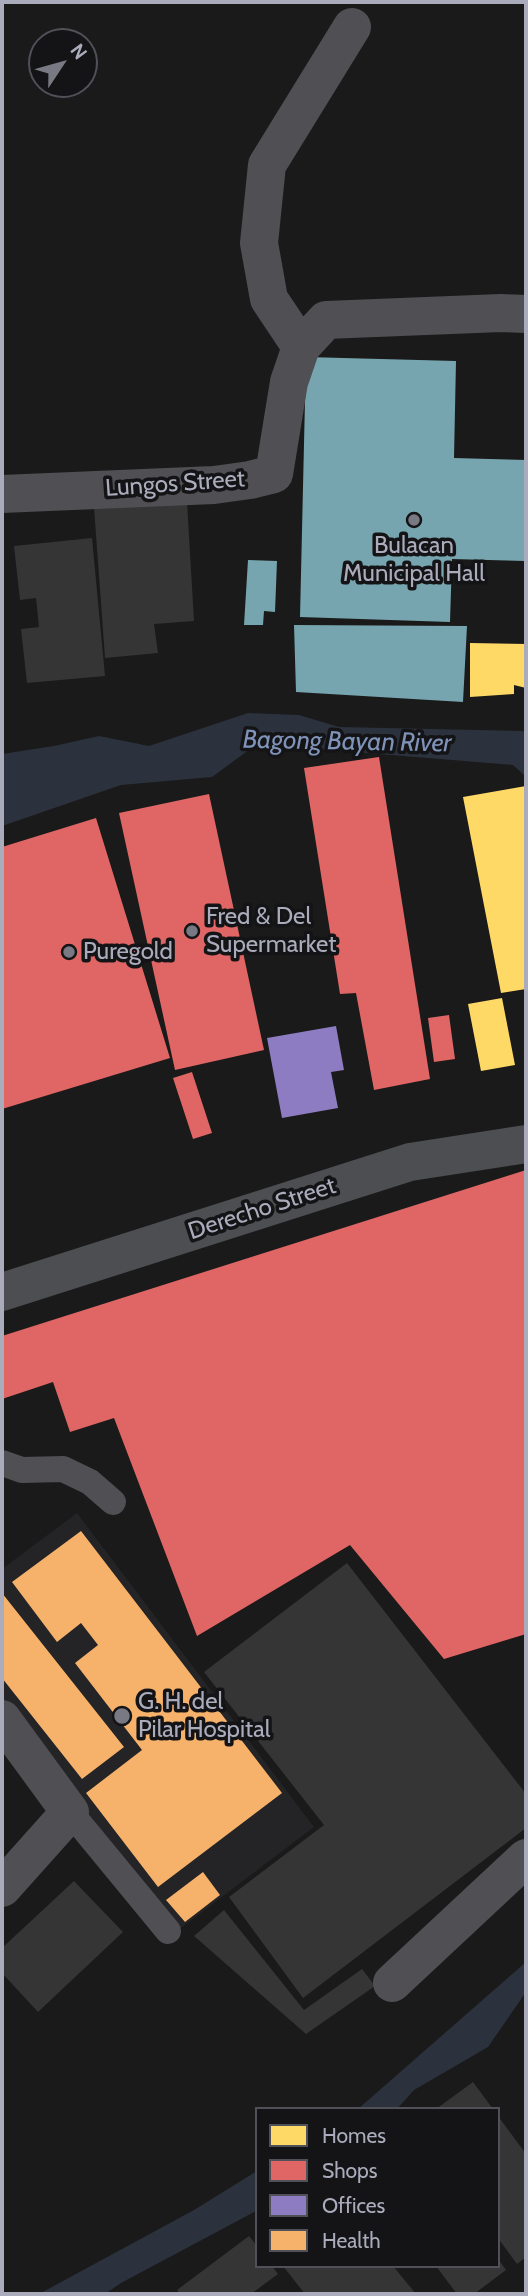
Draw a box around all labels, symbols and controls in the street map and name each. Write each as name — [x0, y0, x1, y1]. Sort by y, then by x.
north arrow — [28, 28, 98, 98]
text: N — [66, 39, 92, 64]
street label: Lungos Street — [104, 465, 246, 503]
marker: Bulacan Municipal Hall — [406, 512, 422, 528]
place label: Bulacan Municipal Hall — [343, 532, 485, 588]
water label: Bagong Bayan River — [242, 725, 452, 759]
place label: Fred & Del Supermarket — [206, 903, 336, 959]
marker: Fred & Del Supermarket — [184, 923, 200, 939]
place label: Puregold — [83, 938, 173, 966]
marker: Puregold — [61, 944, 77, 960]
street label: Derecho Street — [185, 1172, 339, 1246]
place label: G. H. del Pilar Hospital — [138, 1688, 270, 1744]
marker: G. H. del Pilar Hospital — [112, 1706, 132, 1726]
legend — [255, 2107, 500, 2268]
text: Homes — [322, 2123, 386, 2148]
text: Shops — [322, 2158, 377, 2183]
text: Offices — [322, 2193, 385, 2218]
text: Health — [322, 2228, 381, 2253]

